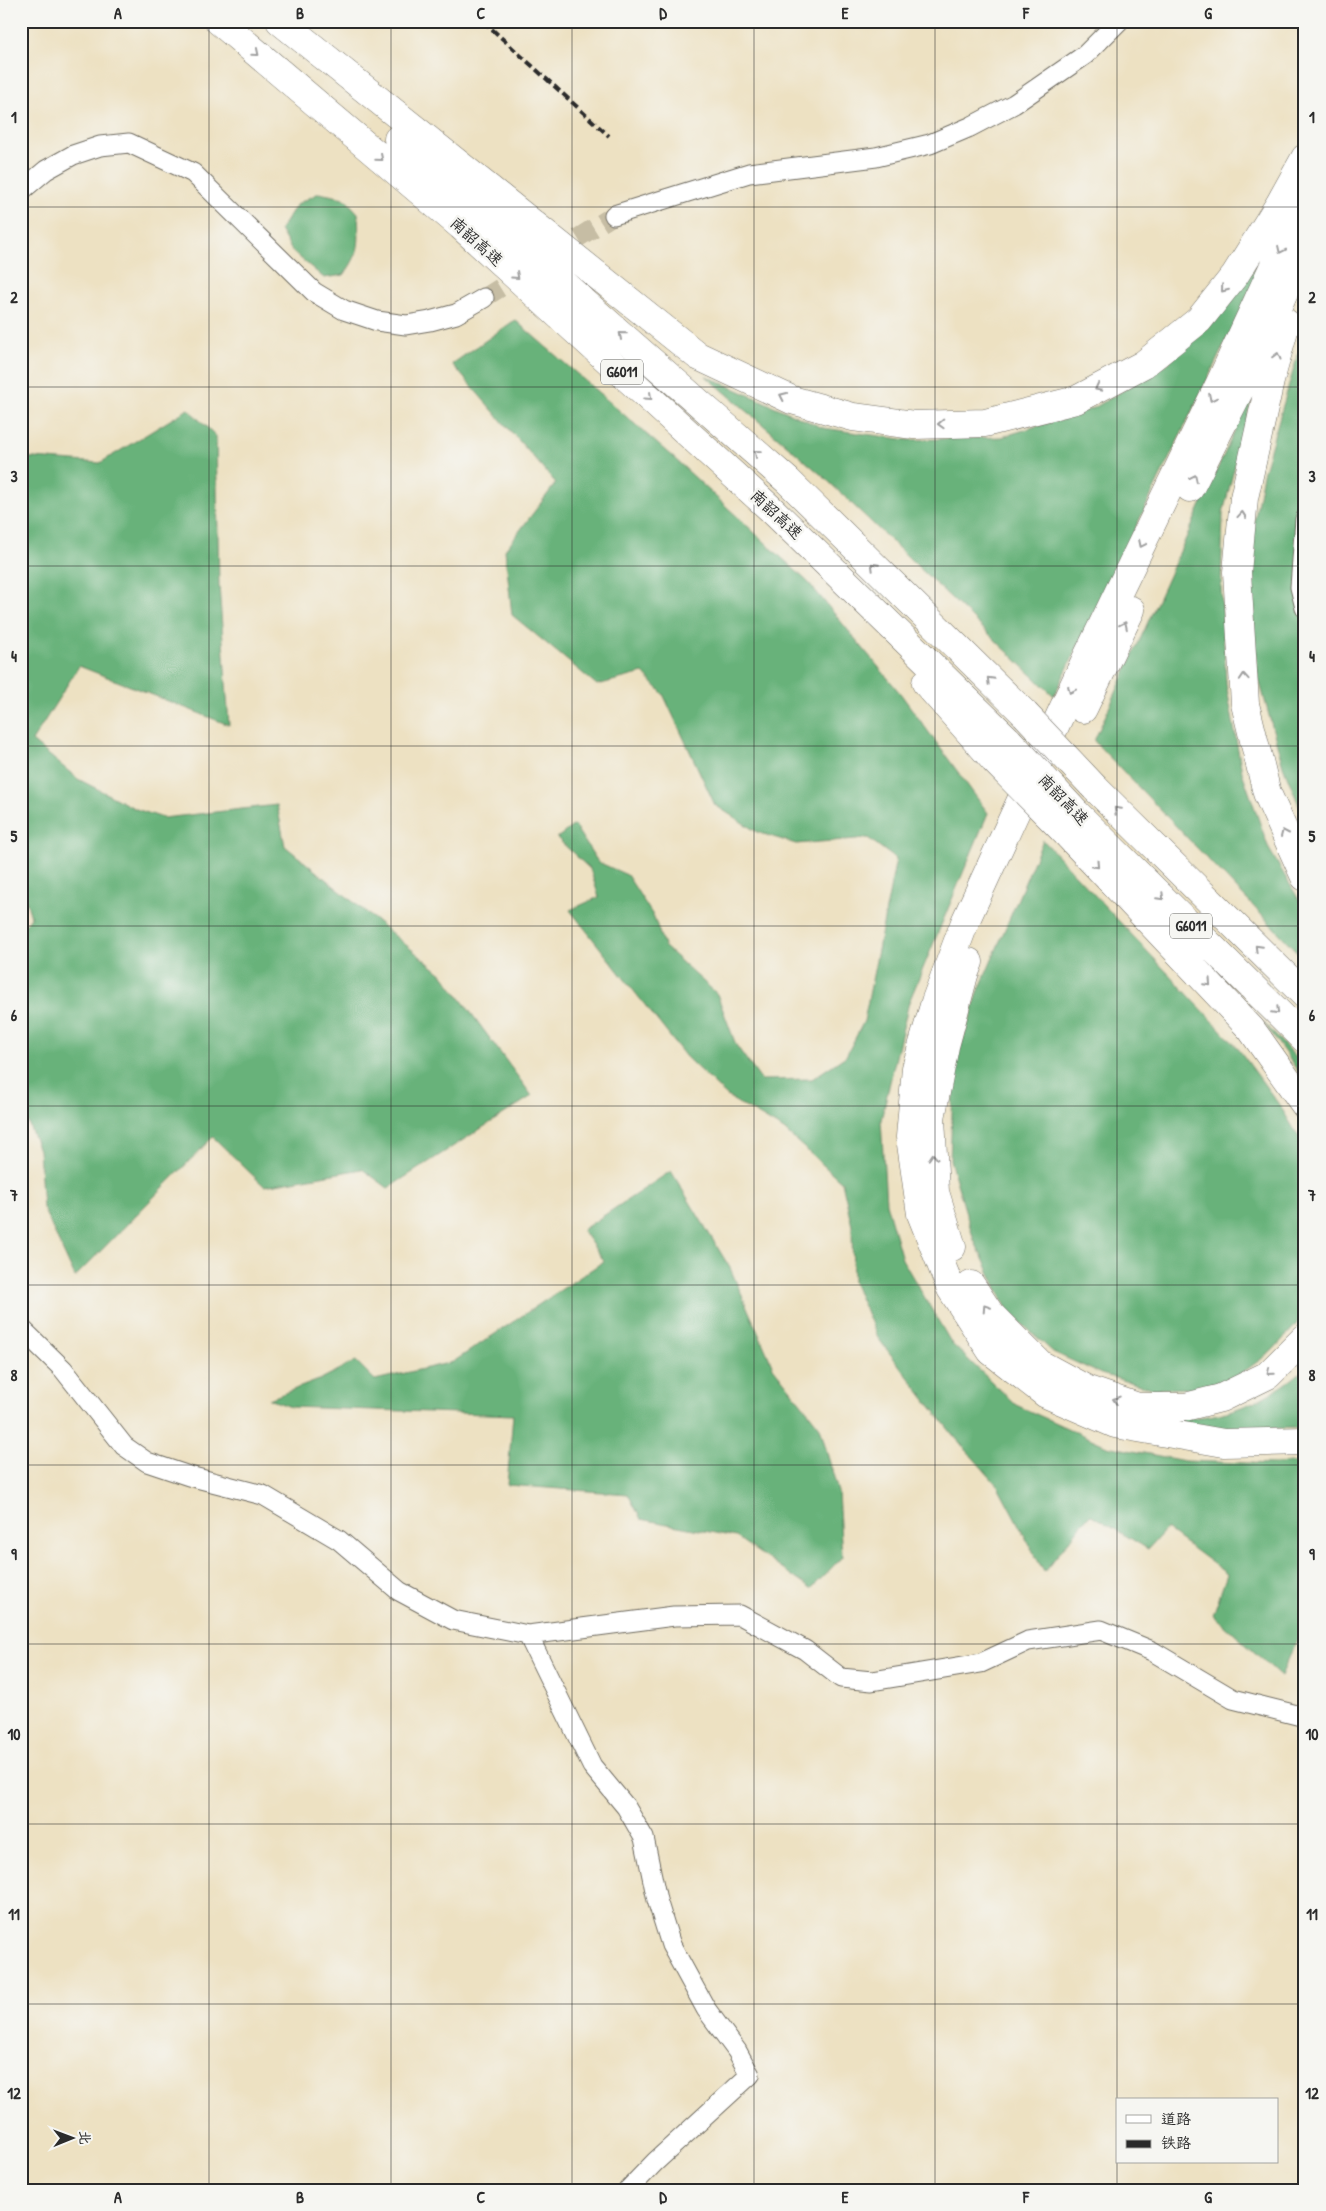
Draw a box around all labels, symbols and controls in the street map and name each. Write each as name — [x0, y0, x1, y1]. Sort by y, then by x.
text: A — [114, 2, 122, 24]
text: B — [296, 2, 304, 24]
text: C — [477, 2, 486, 24]
text: D — [659, 2, 667, 24]
text: E — [841, 2, 849, 24]
text: F — [1022, 2, 1030, 24]
text: G — [1204, 2, 1212, 24]
one-way arrow — [250, 47, 259, 55]
text: 1 — [11, 106, 17, 128]
text: 1 — [1309, 106, 1315, 128]
one-way arrow — [374, 152, 383, 160]
street label: 南韶高速 — [446, 211, 508, 271]
one-way arrow — [1277, 245, 1287, 254]
one-way arrow — [510, 270, 519, 279]
one-way arrow — [1222, 283, 1230, 292]
text: 2 — [10, 286, 18, 308]
text: 2 — [1308, 286, 1316, 308]
one-way arrow — [618, 331, 627, 340]
one-way arrow — [1271, 353, 1281, 361]
road number: G6011 — [601, 360, 643, 384]
one-way arrow — [1094, 382, 1103, 392]
one-way arrow — [643, 391, 652, 400]
one-way arrow — [779, 391, 788, 402]
one-way arrow — [1208, 393, 1219, 402]
one-way arrow — [937, 419, 945, 430]
one-way arrow — [754, 450, 763, 459]
text: 3 — [10, 465, 18, 487]
text: 3 — [1308, 465, 1316, 487]
one-way arrow — [1188, 475, 1198, 484]
street label: 南韶高速 — [746, 484, 808, 544]
one-way arrow — [1236, 510, 1247, 518]
one-way arrow — [1138, 539, 1148, 548]
one-way arrow — [871, 563, 880, 572]
one-way arrow — [1118, 621, 1128, 630]
text: 4 — [11, 645, 17, 667]
text: 4 — [1309, 645, 1315, 667]
one-way arrow — [1238, 673, 1249, 681]
one-way arrow — [987, 677, 996, 686]
one-way arrow — [1068, 685, 1078, 694]
street label: 南韶高速 — [1034, 768, 1094, 830]
one-way arrow — [1114, 807, 1123, 816]
text: 5 — [11, 825, 18, 847]
text: 5 — [1309, 825, 1316, 847]
one-way arrow — [1280, 829, 1291, 838]
one-way arrow — [1090, 860, 1099, 869]
one-way arrow — [1155, 891, 1164, 900]
road number: G6011 — [1170, 914, 1212, 938]
one-way arrow — [1254, 945, 1263, 954]
one-way arrow — [1202, 978, 1211, 987]
text: 6 — [11, 1004, 18, 1026]
text: 6 — [1309, 1004, 1316, 1026]
one-way arrow — [1270, 1005, 1279, 1014]
one-way arrow — [928, 1153, 939, 1161]
text: 7 — [9, 1184, 18, 1206]
text: 7 — [1307, 1184, 1316, 1206]
one-way arrow — [983, 1304, 992, 1313]
text: 8 — [11, 1364, 18, 1386]
text: 8 — [1309, 1364, 1316, 1386]
one-way arrow — [1267, 1367, 1276, 1375]
one-way arrow — [1113, 1395, 1121, 1405]
text: 9 — [11, 1543, 17, 1565]
text: 9 — [1309, 1543, 1315, 1565]
text: 10 — [8, 1723, 20, 1745]
text: 10 — [1306, 1723, 1318, 1745]
text: 11 — [8, 1903, 20, 1925]
text: 11 — [1306, 1903, 1318, 1925]
text: 12 — [7, 2082, 21, 2104]
text: 12 — [1305, 2082, 1319, 2104]
legend — [1116, 2098, 1278, 2164]
text: 道路 — [1161, 2108, 1191, 2129]
north arrow — [48, 2114, 98, 2164]
text: 北 — [76, 2131, 95, 2145]
text: 铁路 — [1161, 2132, 1191, 2153]
text: A — [114, 2186, 122, 2208]
text: B — [296, 2186, 304, 2208]
text: C — [477, 2186, 486, 2208]
text: D — [659, 2186, 667, 2208]
text: E — [841, 2186, 849, 2208]
text: F — [1022, 2186, 1030, 2208]
text: G — [1204, 2186, 1212, 2208]

